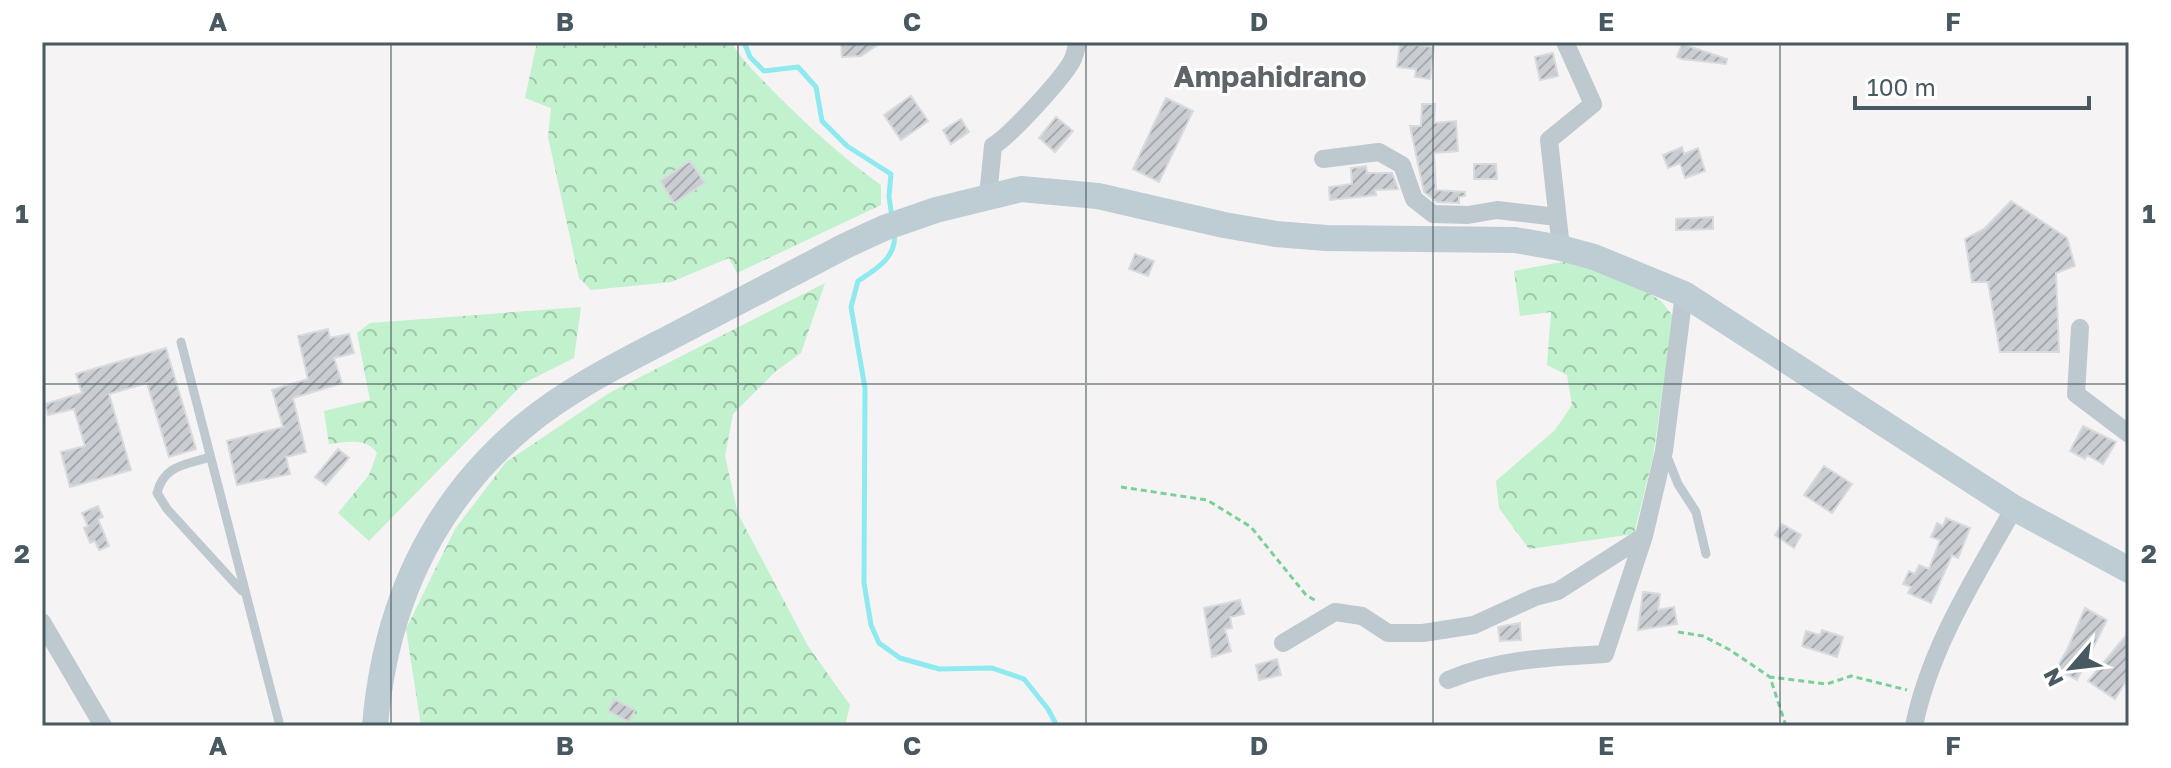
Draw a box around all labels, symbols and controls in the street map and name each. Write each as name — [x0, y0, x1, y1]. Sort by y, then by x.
text: A — [209, 6, 228, 37]
text: B — [556, 6, 574, 37]
text: C — [903, 6, 921, 37]
text: D — [1250, 6, 1268, 37]
text: E — [1598, 6, 1614, 37]
text: F — [1945, 6, 1961, 37]
district label: Ampahidrano — [1173, 58, 1367, 94]
scale bar — [1855, 60, 2089, 110]
text: 100 m — [1867, 72, 1936, 101]
text: 1 — [15, 198, 29, 229]
text: 1 — [2142, 198, 2156, 229]
text: 2 — [14, 538, 30, 569]
text: 2 — [2141, 538, 2157, 569]
north arrow — [2031, 628, 2111, 708]
text: N — [2037, 664, 2069, 691]
text: A — [209, 730, 228, 761]
text: B — [556, 730, 574, 761]
text: C — [903, 730, 921, 761]
text: D — [1250, 730, 1268, 761]
text: E — [1598, 730, 1614, 761]
text: F — [1945, 730, 1961, 761]

